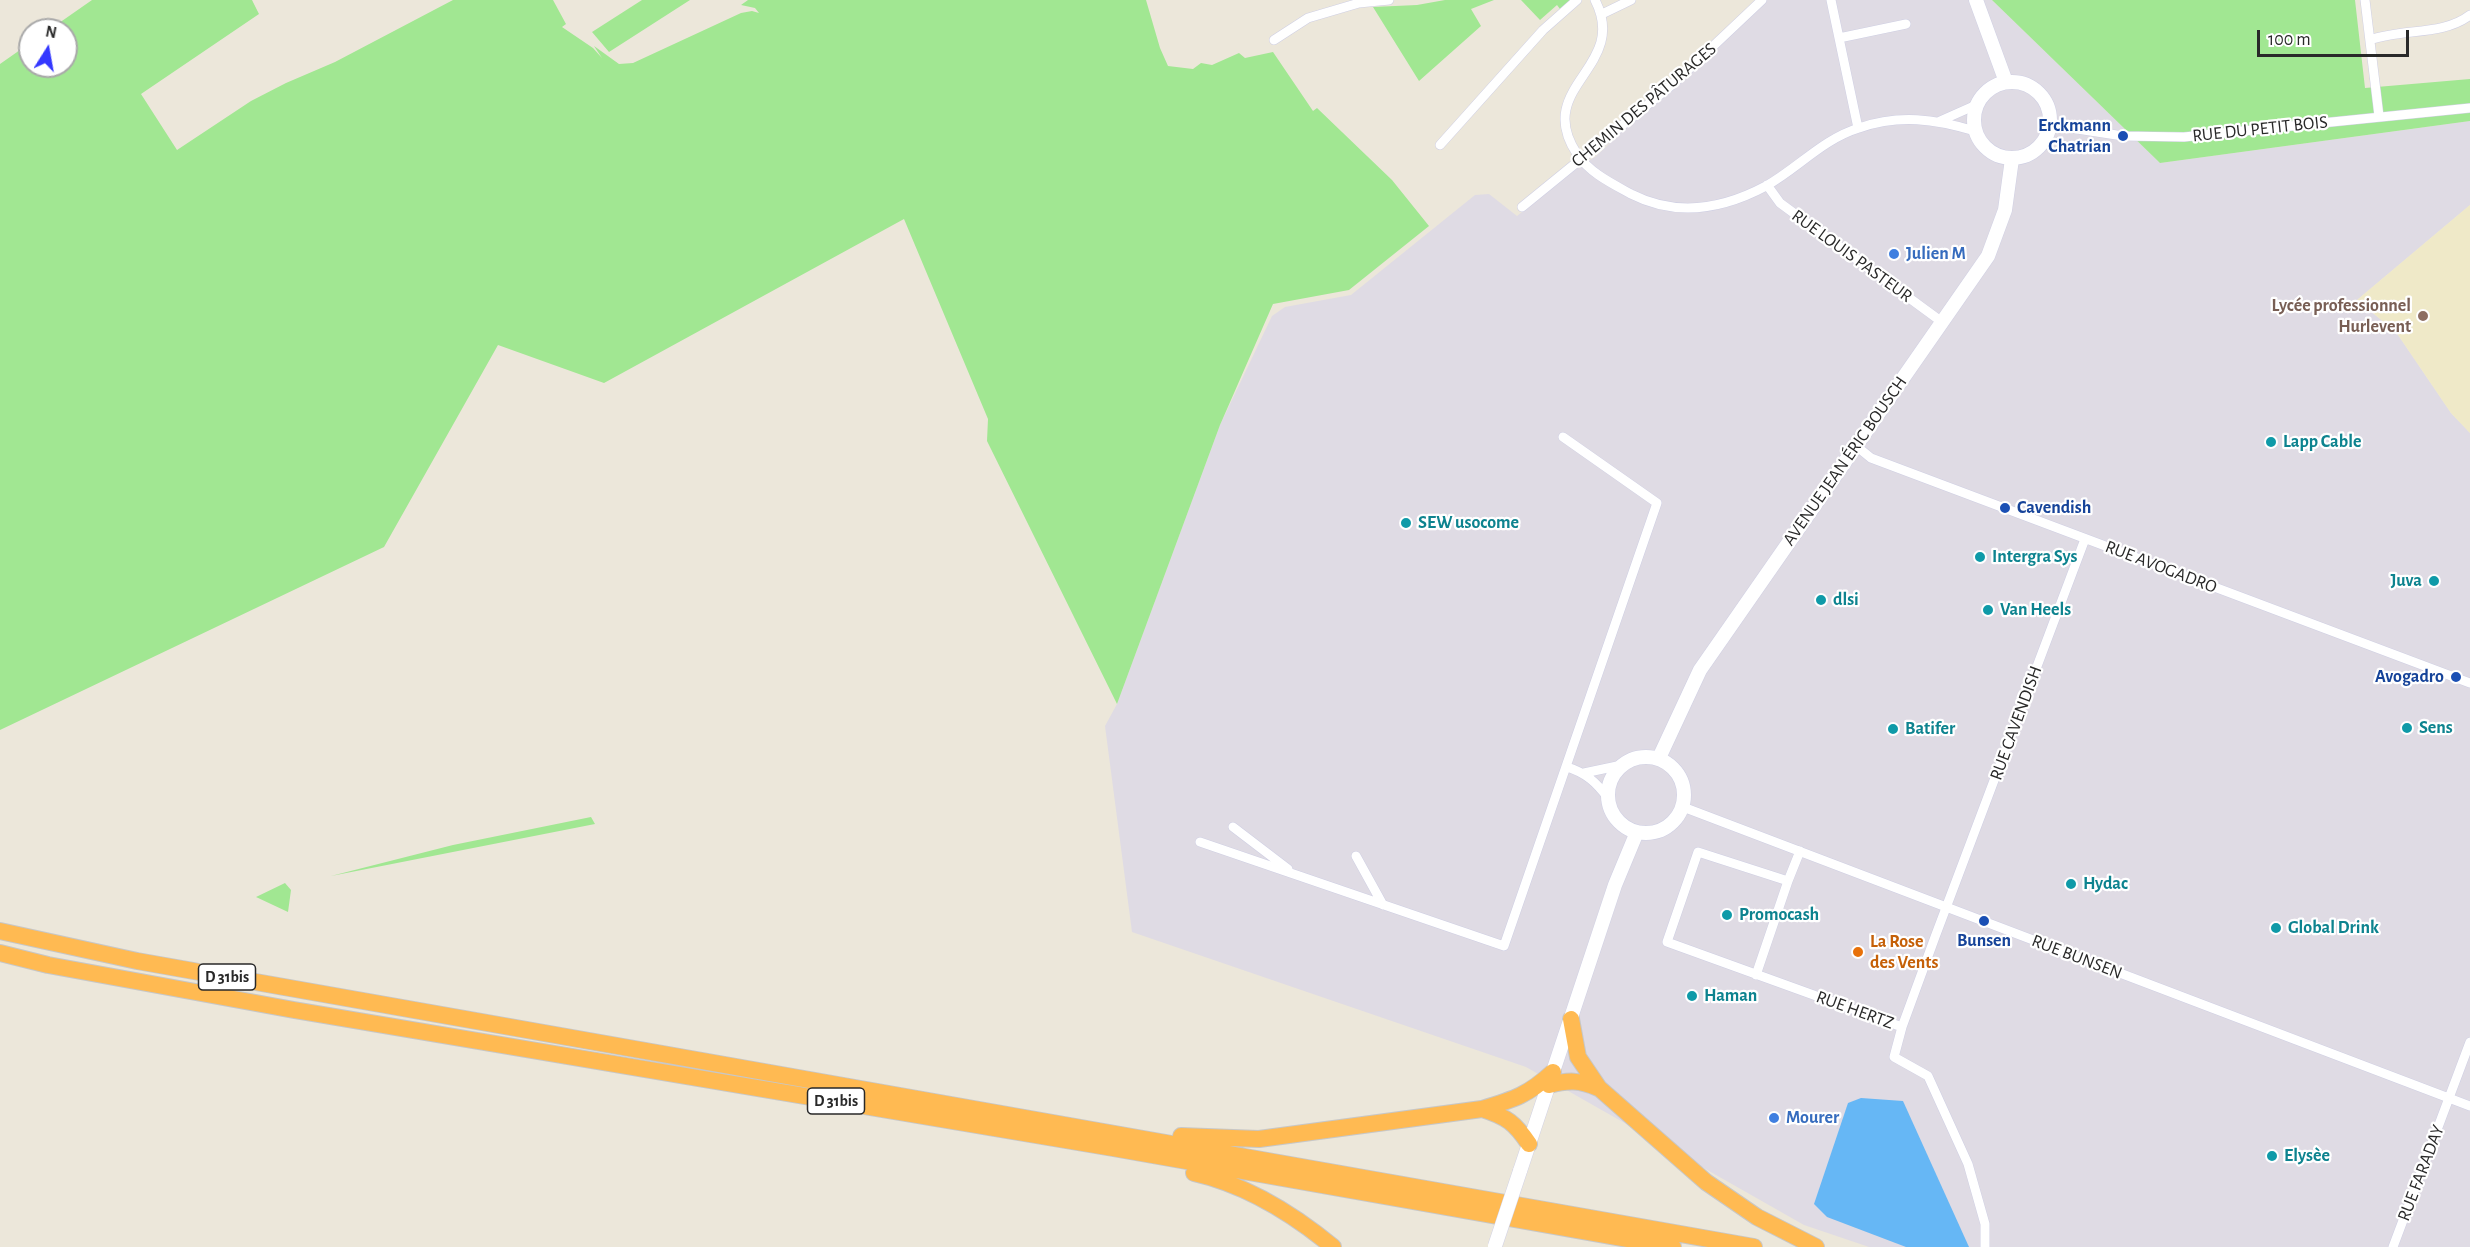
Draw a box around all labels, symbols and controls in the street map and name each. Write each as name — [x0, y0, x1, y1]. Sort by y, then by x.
north arrow — [18, 18, 78, 78]
scale bar — [2260, 18, 2412, 56]
text: N — [44, 23, 58, 41]
text: 100 m — [2268, 31, 2311, 49]
street label: CHEMIN DES PÂTURAGES — [1567, 38, 1721, 172]
street label: RUE DU PETIT BOIS — [2191, 111, 2329, 147]
place label: Erckmann Chatrian — [2038, 115, 2111, 158]
marker: Erckmann Chatrian — [2116, 129, 2130, 143]
street label: RUE LOUIS PASTEUR — [1787, 205, 1917, 307]
place label: Julien M — [1906, 243, 1966, 265]
marker: Julien M — [1887, 247, 1901, 261]
place label: Lycée professionnel Hurlevent — [2272, 295, 2411, 338]
marker: Lycée professionnel Hurlevent — [2416, 309, 2430, 323]
street label: AVENUE JEAN ÉRIC BOUSCH — [1778, 372, 1912, 550]
place label: Lapp Cable — [2283, 431, 2361, 453]
marker: Lapp Cable — [2264, 435, 2278, 449]
place label: Cavendish — [2017, 497, 2091, 519]
marker: Cavendish — [1998, 501, 2012, 515]
place label: SEW usocome — [1418, 512, 1519, 534]
marker: SEW usocome — [1399, 516, 1413, 530]
street label: RUE AVOGADRO — [2102, 536, 2220, 598]
place label: Intergra Sys — [1992, 546, 2077, 568]
marker: Intergra Sys — [1973, 550, 1987, 564]
place label: Juva — [2390, 570, 2422, 592]
marker: Juva — [2427, 574, 2441, 588]
place label: dlsi — [1833, 589, 1859, 611]
marker: dlsi — [1814, 593, 1828, 607]
place label: Van Heels — [2000, 599, 2071, 621]
marker: Van Heels — [1981, 603, 1995, 617]
street label: RUE CAVENDISH — [1985, 663, 2047, 783]
place label: Avogadro — [2375, 666, 2444, 688]
marker: Avogadro — [2449, 670, 2463, 684]
place label: Sens — [2419, 717, 2453, 739]
place label: Batifer — [1905, 718, 1955, 740]
marker: Sens — [2400, 721, 2414, 735]
marker: Batifer — [1886, 722, 1900, 736]
place label: Hydac — [2083, 873, 2128, 895]
marker: Hydac — [2064, 877, 2078, 891]
place label: Promocash — [1739, 904, 1819, 926]
marker: Promocash — [1720, 908, 1734, 922]
marker: Bunsen — [1977, 914, 1991, 928]
place label: Global Drink — [2288, 917, 2379, 939]
marker: Global Drink — [2269, 921, 2283, 935]
place label: Bunsen — [1957, 930, 2011, 952]
street label: RUE BUNSEN — [2029, 930, 2125, 984]
place label: La Rose des Vents — [1870, 931, 1938, 974]
marker: La Rose des Vents — [1851, 945, 1865, 959]
road number: D 31bis — [198, 964, 256, 990]
place label: Haman — [1704, 985, 1757, 1007]
street label: RUE HERTZ — [1813, 986, 1897, 1034]
marker: Haman — [1685, 989, 1699, 1003]
road number: D 31bis — [808, 1088, 864, 1114]
place label: Mourer — [1786, 1107, 1839, 1129]
marker: Mourer — [1767, 1111, 1781, 1125]
street label: RUE FARADAY — [2393, 1122, 2449, 1224]
place label: Elysèe — [2284, 1145, 2330, 1167]
marker: Elysèe — [2265, 1149, 2279, 1163]

